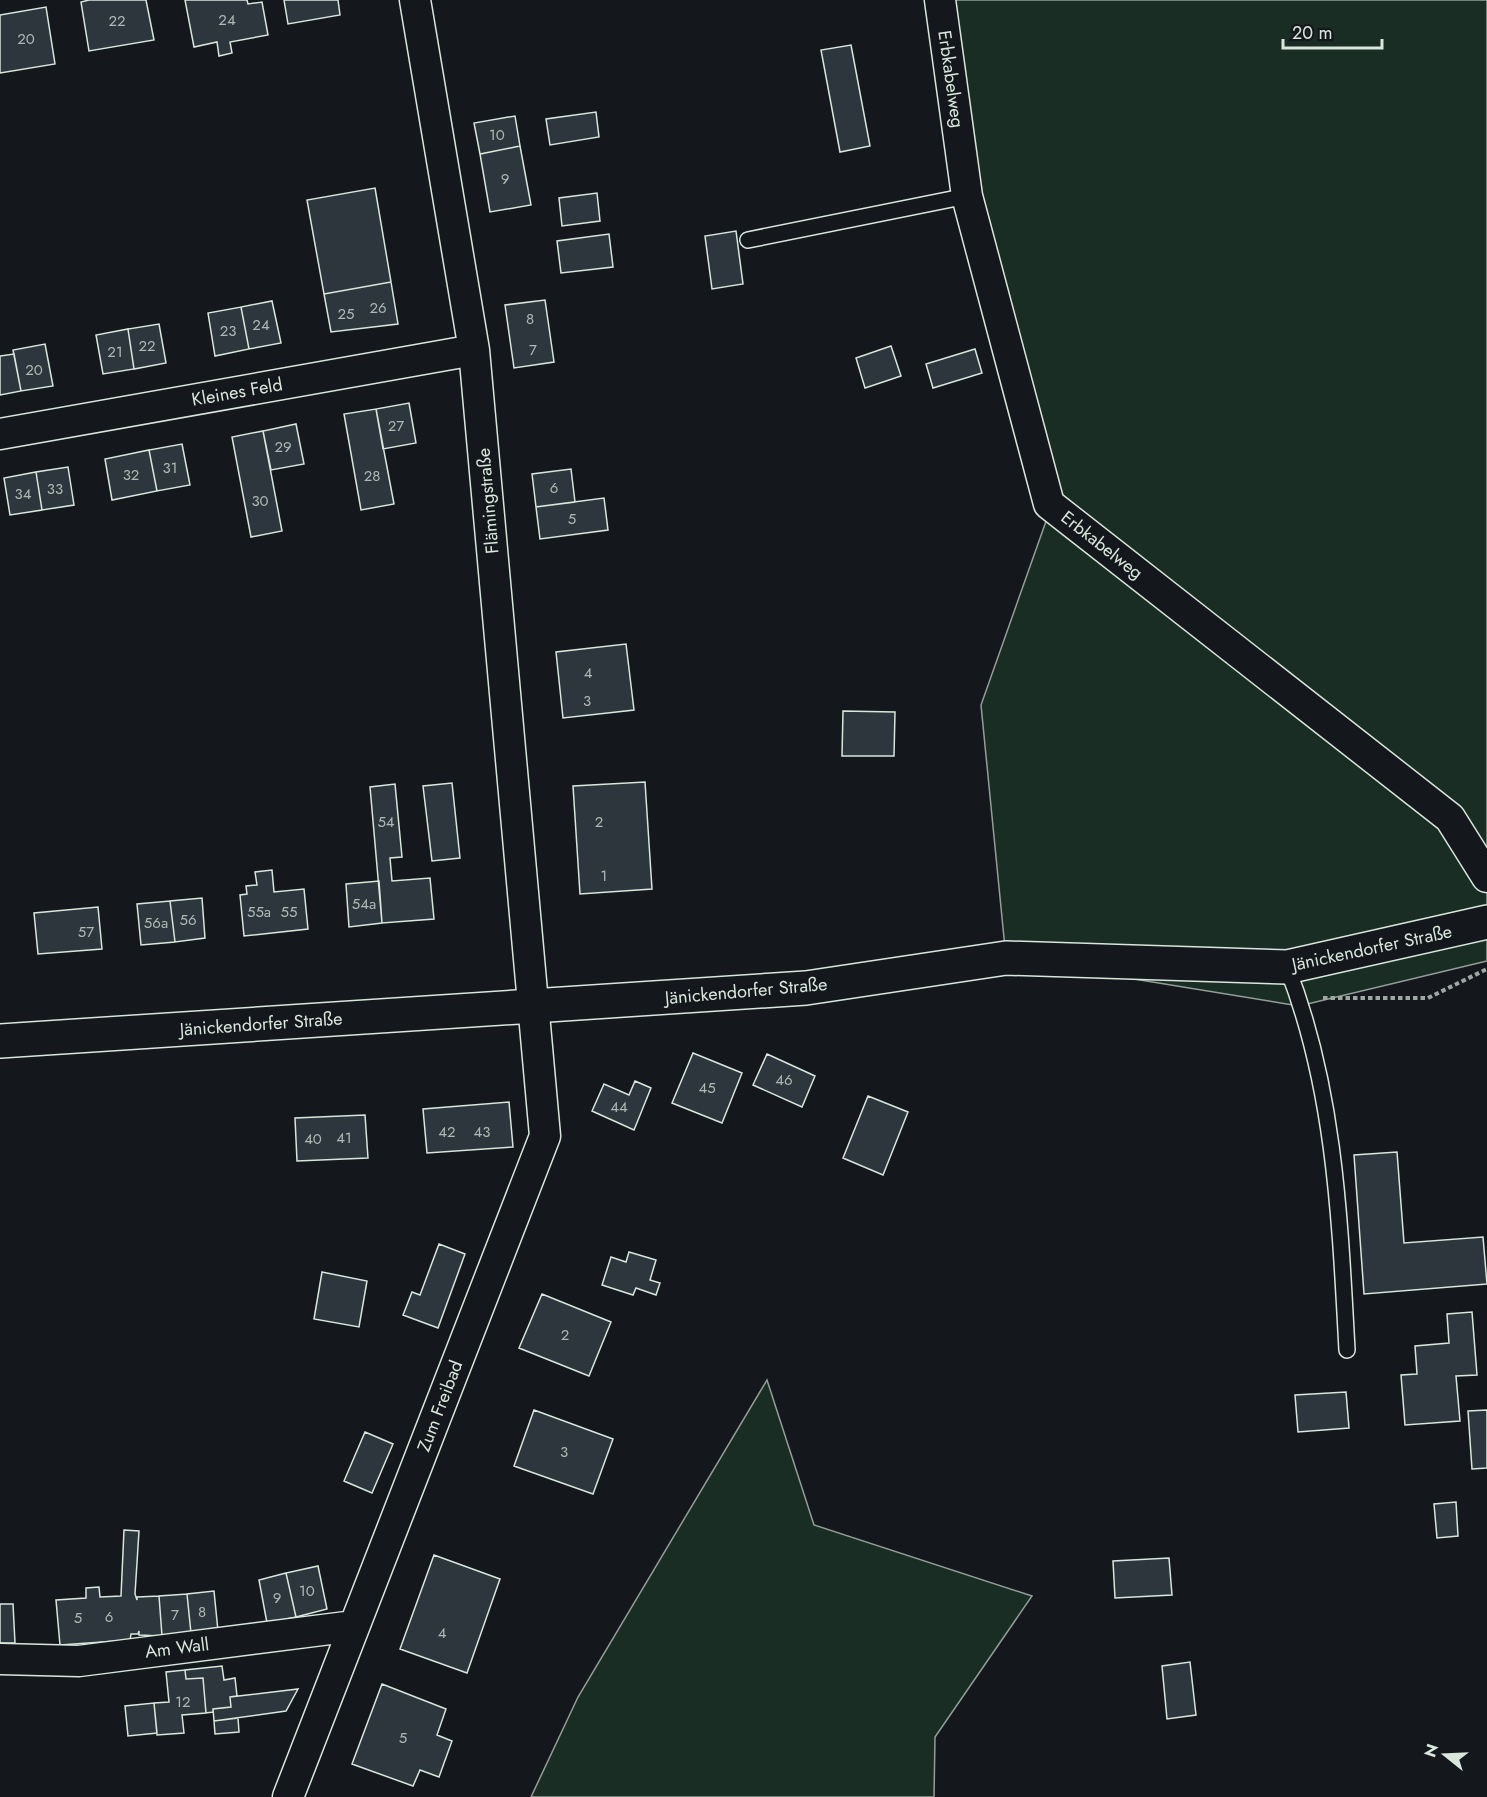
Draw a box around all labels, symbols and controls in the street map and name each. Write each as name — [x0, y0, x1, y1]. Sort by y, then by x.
house number: 24 — [218, 9, 236, 31]
house number: 22 — [108, 10, 126, 32]
scale bar — [1283, 12, 1382, 50]
text: 20 m — [1292, 20, 1332, 46]
house number: 20 — [17, 28, 35, 50]
street label: Erbkabelweg — [931, 29, 971, 129]
house number: 10 — [489, 124, 505, 146]
house number: 9 — [501, 168, 509, 190]
house number: 26 — [369, 297, 387, 319]
house number: 25 — [338, 303, 355, 325]
house number: 8 — [526, 308, 534, 330]
house number: 24 — [252, 314, 270, 336]
house number: 23 — [220, 320, 236, 342]
house number: 22 — [138, 335, 156, 357]
house number: 7 — [529, 339, 537, 361]
house number: 21 — [107, 341, 123, 363]
house number: 20 — [25, 359, 43, 381]
street label: Kleines Feld — [190, 371, 284, 413]
house number: 27 — [388, 415, 404, 437]
house number: 29 — [274, 436, 292, 458]
street label: Flämingstraße — [470, 447, 506, 555]
house number: 31 — [163, 457, 177, 479]
house number: 32 — [123, 464, 139, 486]
house number: 28 — [364, 465, 380, 487]
house number: 6 — [550, 477, 558, 499]
house number: 33 — [47, 478, 63, 500]
house number: 34 — [15, 483, 32, 505]
house number: 30 — [251, 490, 269, 512]
street label: Erbkabelweg — [1055, 505, 1149, 585]
house number: 5 — [568, 508, 576, 530]
house number: 4 — [584, 662, 593, 684]
house number: 3 — [583, 690, 591, 712]
house number: 54 — [377, 811, 395, 833]
house number: 2 — [595, 811, 603, 833]
house number: 1 — [601, 865, 607, 887]
house number: 54a — [352, 893, 376, 915]
house number: 55a — [247, 901, 271, 923]
house number: 55 — [281, 901, 297, 923]
house number: 56 — [179, 909, 197, 931]
house number: 56a — [144, 912, 168, 934]
street label: Jänickendorfer Straße — [1288, 918, 1454, 978]
house number: 57 — [78, 921, 94, 943]
street label: Jänickendorfer Straße — [662, 971, 828, 1011]
street label: Jänickendorfer Straße — [177, 1005, 343, 1043]
house number: 46 — [775, 1069, 793, 1091]
house number: 45 — [698, 1077, 716, 1099]
house number: 44 — [610, 1096, 628, 1118]
house number: 42 — [438, 1121, 456, 1143]
house number: 43 — [474, 1121, 490, 1143]
house number: 41 — [336, 1127, 352, 1149]
house number: 40 — [304, 1128, 322, 1150]
house number: 2 — [561, 1324, 569, 1346]
street label: Zum Freibad — [411, 1357, 469, 1455]
house number: 3 — [560, 1441, 568, 1463]
house number: 10 — [299, 1580, 315, 1602]
house number: 9 — [273, 1587, 281, 1609]
house number: 8 — [198, 1601, 206, 1623]
house number: 7 — [171, 1604, 179, 1626]
house number: 6 — [105, 1606, 113, 1628]
house number: 5 — [74, 1607, 82, 1629]
house number: 4 — [438, 1622, 447, 1644]
street label: Am Wall — [144, 1631, 210, 1665]
house number: 12 — [175, 1691, 191, 1713]
north arrow — [1415, 1725, 1475, 1785]
house number: 5 — [399, 1727, 407, 1749]
text: N — [1418, 1741, 1444, 1760]

